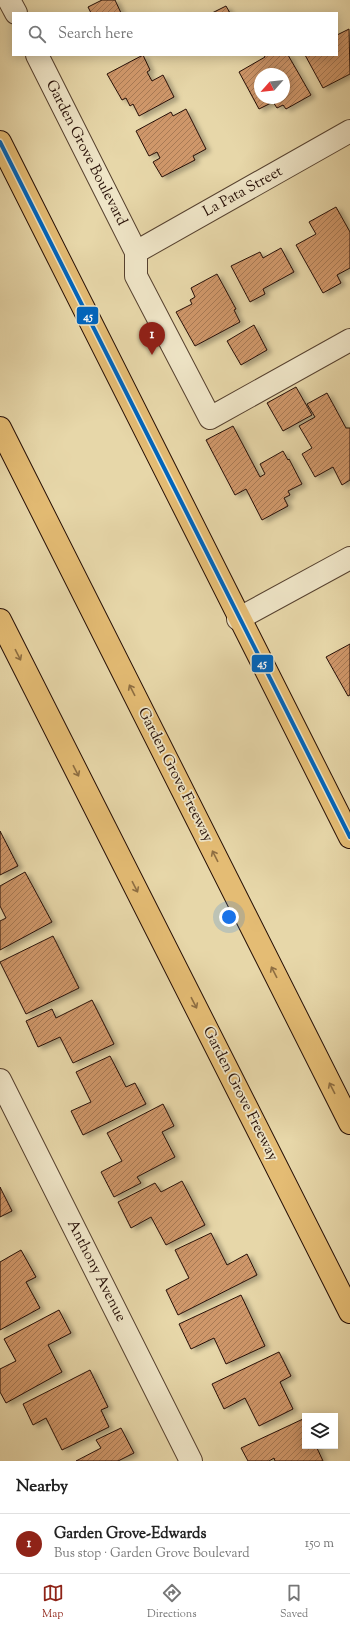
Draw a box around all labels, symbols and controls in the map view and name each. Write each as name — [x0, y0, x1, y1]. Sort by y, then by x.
search box — [12, 12, 338, 56]
icon: search — [26, 23, 48, 45]
text: Search here — [58, 24, 133, 45]
north arrow — [254, 68, 290, 104]
street label: Garden Grove Boulevard — [40, 77, 132, 230]
street label: La Pata Street — [199, 161, 287, 223]
line badge: 45 — [76, 306, 99, 325]
text: 45 — [82, 309, 93, 325]
pin: 1 — [139, 322, 165, 355]
one-way arrow — [14, 648, 22, 660]
line badge: 45 — [251, 654, 274, 673]
text: 45 — [256, 656, 267, 672]
one-way arrow — [128, 684, 135, 696]
street label: Garden Grove Freeway — [132, 704, 218, 846]
one-way arrow — [73, 764, 80, 776]
one-way arrow — [211, 850, 219, 862]
one-way arrow — [132, 880, 139, 892]
your location — [219, 907, 239, 927]
one-way arrow — [270, 966, 277, 978]
one-way arrow — [190, 996, 198, 1008]
street label: Garden Grove Freeway — [197, 1023, 283, 1165]
one-way arrow — [328, 1082, 336, 1094]
street label: Anthony Avenue — [61, 1216, 131, 1326]
map controls — [302, 1413, 338, 1449]
button: layers — [302, 1413, 338, 1449]
text: Nearby — [16, 1475, 68, 1499]
text: Garden Grove-Edwards — [54, 1524, 206, 1545]
text: 1 — [27, 1535, 31, 1553]
text: 150 m — [305, 1535, 334, 1553]
text: Bus stop · Garden Grove Boulevard — [54, 1545, 250, 1563]
tab: Map — [42, 1582, 64, 1622]
tab: Directions — [147, 1582, 197, 1622]
tab: Saved — [280, 1582, 308, 1622]

